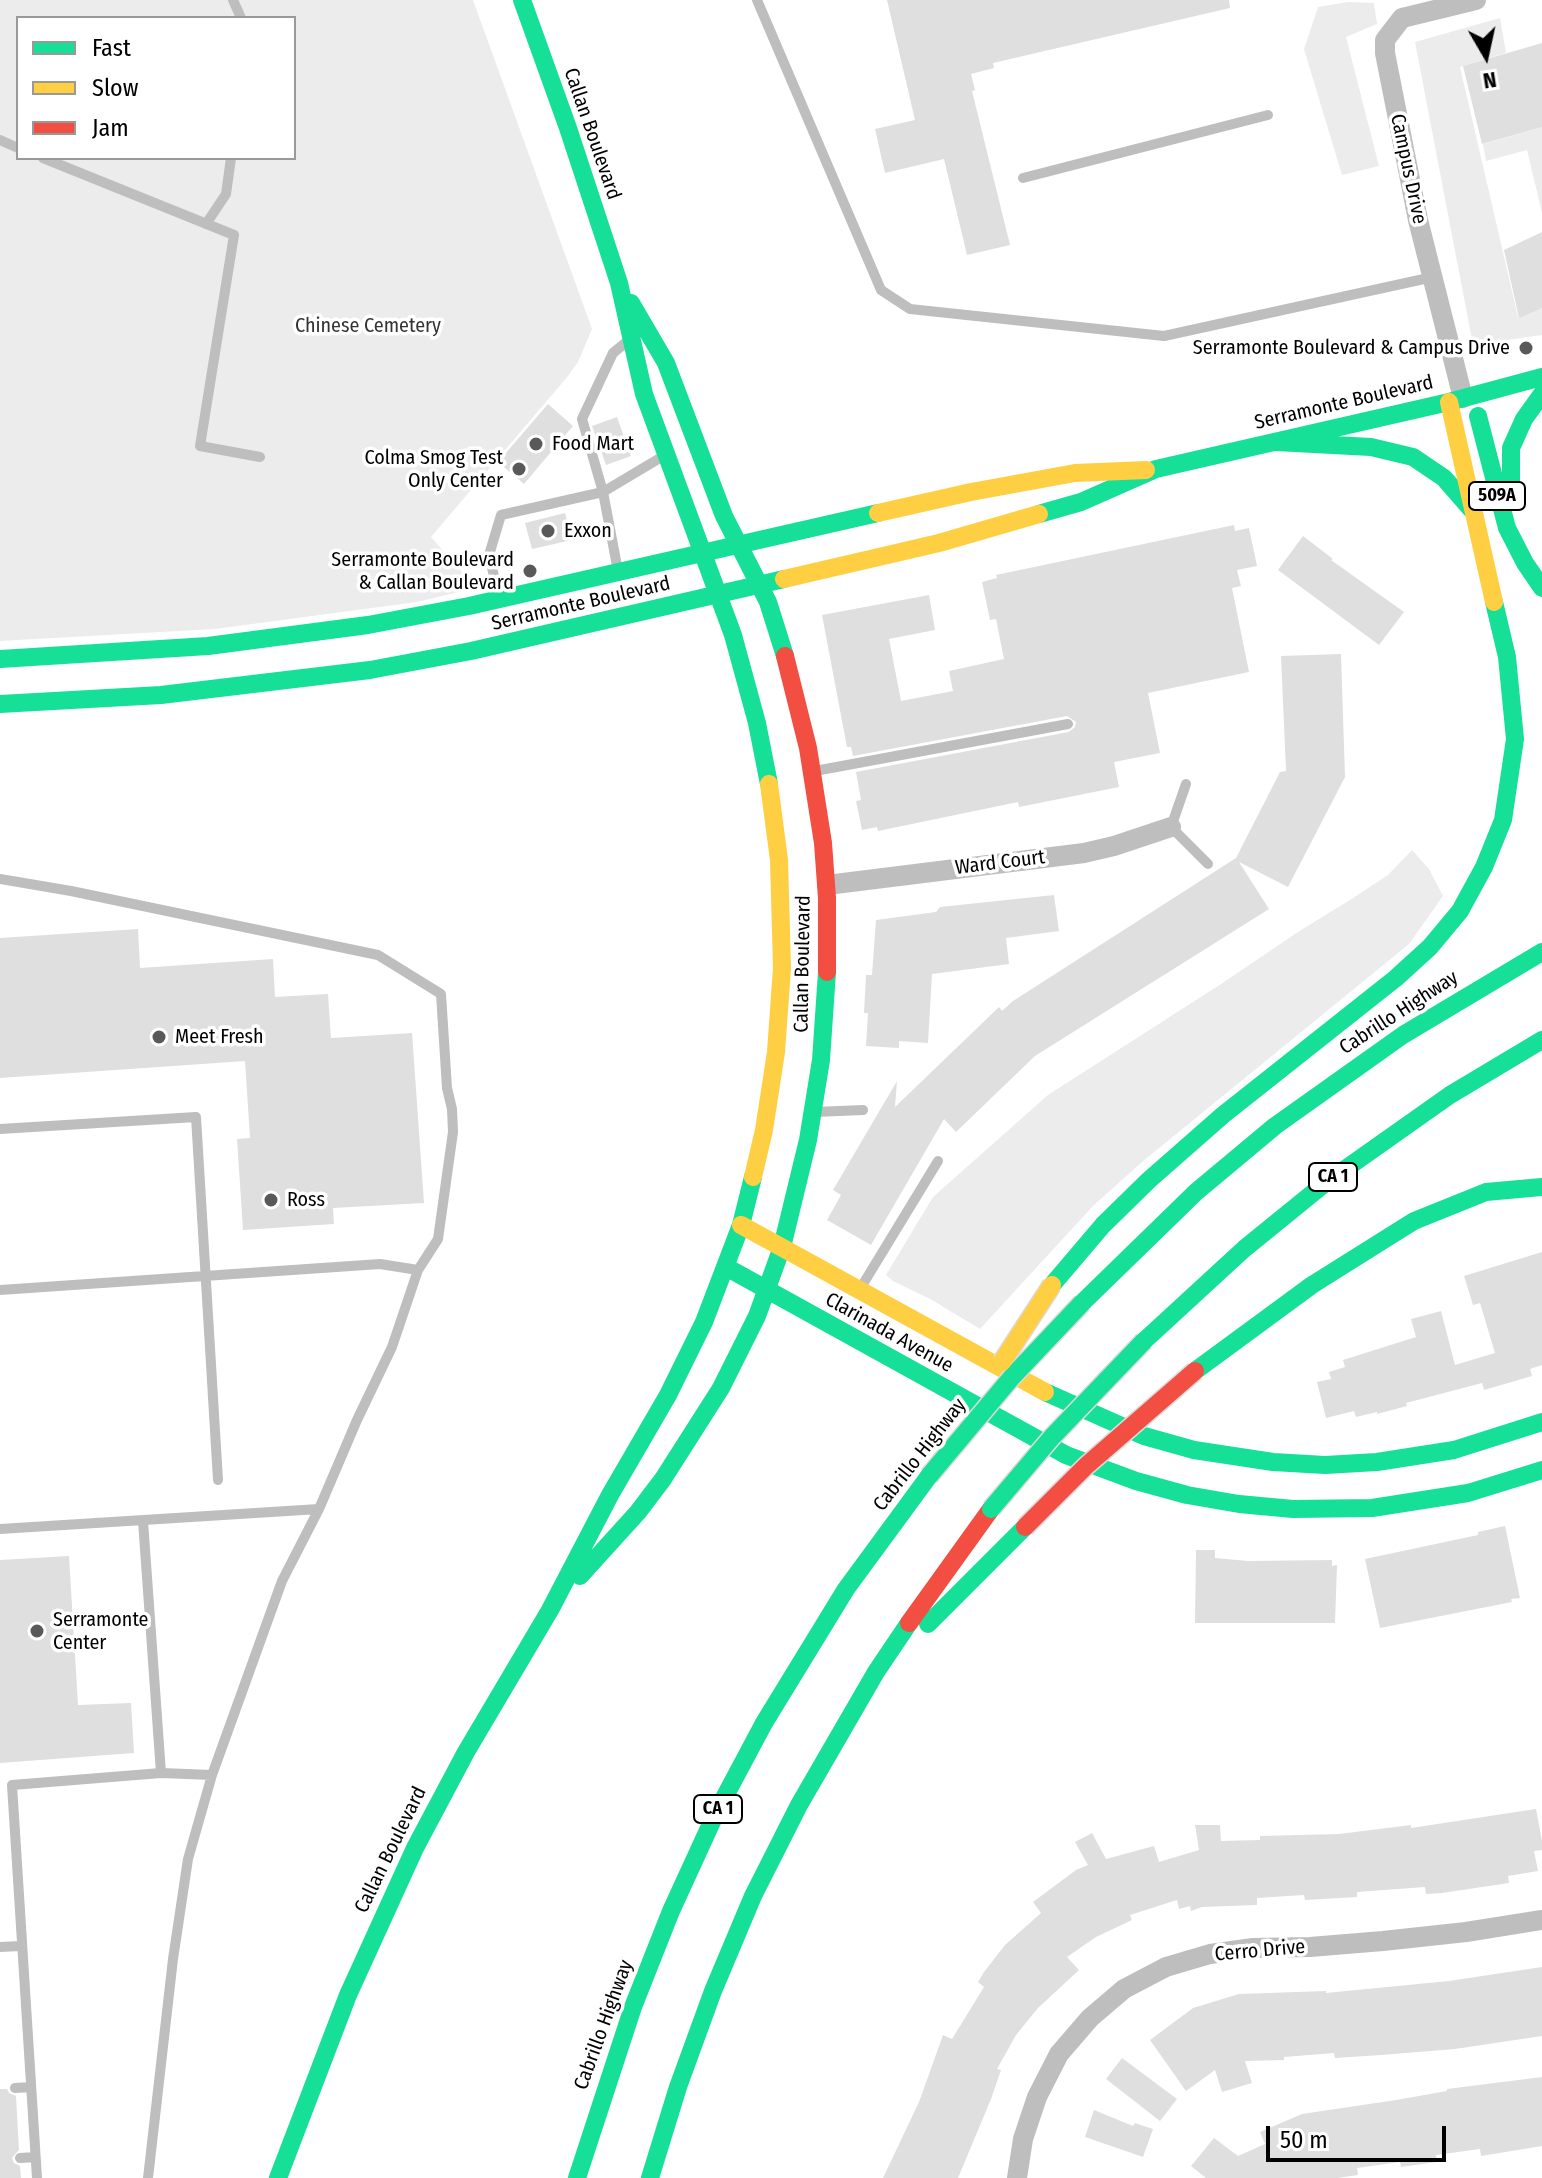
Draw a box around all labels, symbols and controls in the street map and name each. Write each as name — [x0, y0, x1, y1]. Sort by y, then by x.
legend — [16, 16, 296, 160]
north arrow — [1446, 16, 1526, 96]
text: Fast — [92, 34, 131, 62]
street label: Callan Boulevard — [558, 65, 626, 203]
text: N — [1481, 66, 1498, 95]
text: Slow — [92, 74, 138, 102]
street label: Campus Drive — [1385, 112, 1431, 226]
text: Jam — [92, 114, 129, 142]
park label: Chinese Cemetery — [295, 314, 441, 338]
place label: Serramonte Boulevard & Campus Drive — [1193, 336, 1510, 360]
marker: Serramonte Boulevard & Campus Drive — [1517, 339, 1535, 357]
street label: Serramonte Boulevard — [1252, 371, 1436, 435]
place label: Food Mart — [552, 432, 634, 456]
marker: Food Mart — [527, 435, 545, 453]
place label: Colma Smog Test Only Center — [365, 446, 503, 493]
marker: Colma Smog Test Only Center — [510, 460, 528, 478]
road number: 509A — [1469, 482, 1525, 510]
place label: Exxon — [564, 519, 612, 543]
marker: Exxon — [539, 522, 557, 540]
place label: Serramonte Boulevard & Callan Boulevard — [331, 548, 514, 595]
marker: Serramonte Boulevard & Callan Boulevard — [521, 562, 539, 580]
street label: Serramonte Boulevard — [489, 572, 673, 636]
street label: Ward Court — [954, 846, 1046, 880]
street label: Callan Boulevard — [790, 895, 816, 1033]
street label: Cabrillo Highway — [1335, 966, 1463, 1060]
place label: Meet Fresh — [175, 1025, 264, 1049]
marker: Meet Fresh — [150, 1028, 168, 1046]
road number: CA 1 — [1309, 1163, 1357, 1191]
place label: Ross — [287, 1188, 325, 1212]
marker: Ross — [262, 1191, 280, 1209]
street label: Clarinada Avenue — [821, 1288, 957, 1378]
street label: Cabrillo Highway — [869, 1394, 971, 1516]
place label: Serramonte Center — [53, 1608, 148, 1655]
marker: Serramonte Center — [28, 1622, 46, 1640]
street label: Callan Boulevard — [350, 1783, 432, 1917]
road number: CA 1 — [694, 1795, 742, 1823]
street label: Cerro Drive — [1214, 1935, 1306, 1967]
street label: Cabrillo Highway — [569, 1957, 639, 2093]
scale bar — [1270, 2110, 1450, 2160]
text: 50 m — [1280, 2126, 1328, 2154]

